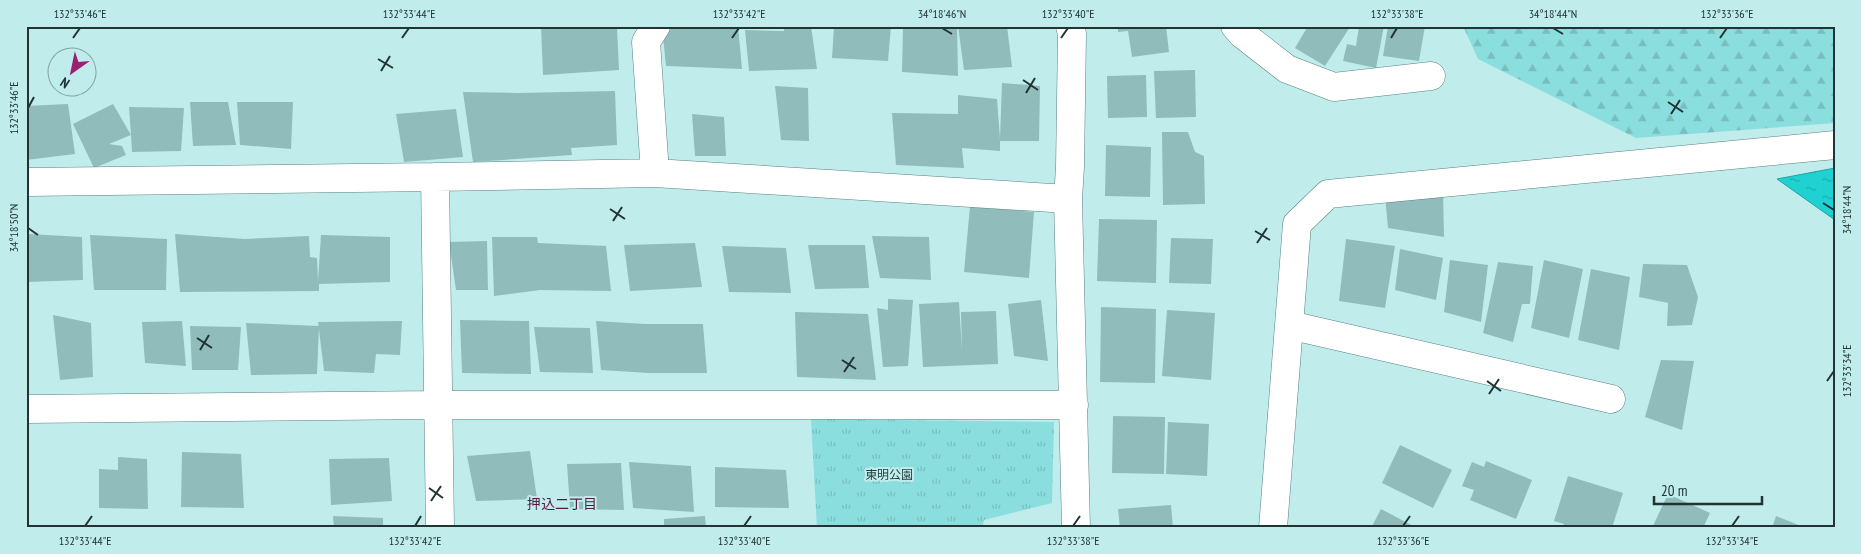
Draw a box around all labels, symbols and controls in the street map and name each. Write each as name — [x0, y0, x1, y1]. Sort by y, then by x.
text: 132°33'46"E — [54, 6, 106, 21]
text: 132°33'44"E — [383, 6, 435, 21]
text: 132°33'42"E — [713, 6, 765, 21]
text: 34°18'46"N — [918, 6, 966, 21]
text: 132°33'40"E — [1042, 6, 1094, 21]
text: 132°33'38"E — [1371, 6, 1423, 21]
text: 34°18'44"N — [1529, 6, 1577, 21]
text: 132°33'36"E — [1701, 6, 1753, 21]
north arrow — [48, 48, 98, 98]
text: N — [57, 73, 73, 93]
text: 132°33'46"E — [6, 82, 21, 134]
text: 34°18'44"N — [1839, 186, 1854, 234]
text: 34°18'50"N — [6, 204, 21, 252]
text: 132°33'34"E — [1839, 345, 1854, 397]
park label: 東明公園 — [865, 467, 913, 482]
scale bar — [1654, 474, 1761, 506]
text: 20 m — [1661, 481, 1687, 500]
district label: 押込二丁目 — [527, 495, 597, 513]
text: 132°33'44"E — [59, 533, 111, 548]
text: 132°33'42"E — [389, 533, 441, 548]
text: 132°33'40"E — [718, 533, 770, 548]
text: 132°33'38"E — [1047, 533, 1099, 548]
text: 132°33'36"E — [1377, 533, 1429, 548]
text: 132°33'34"E — [1706, 533, 1758, 548]

